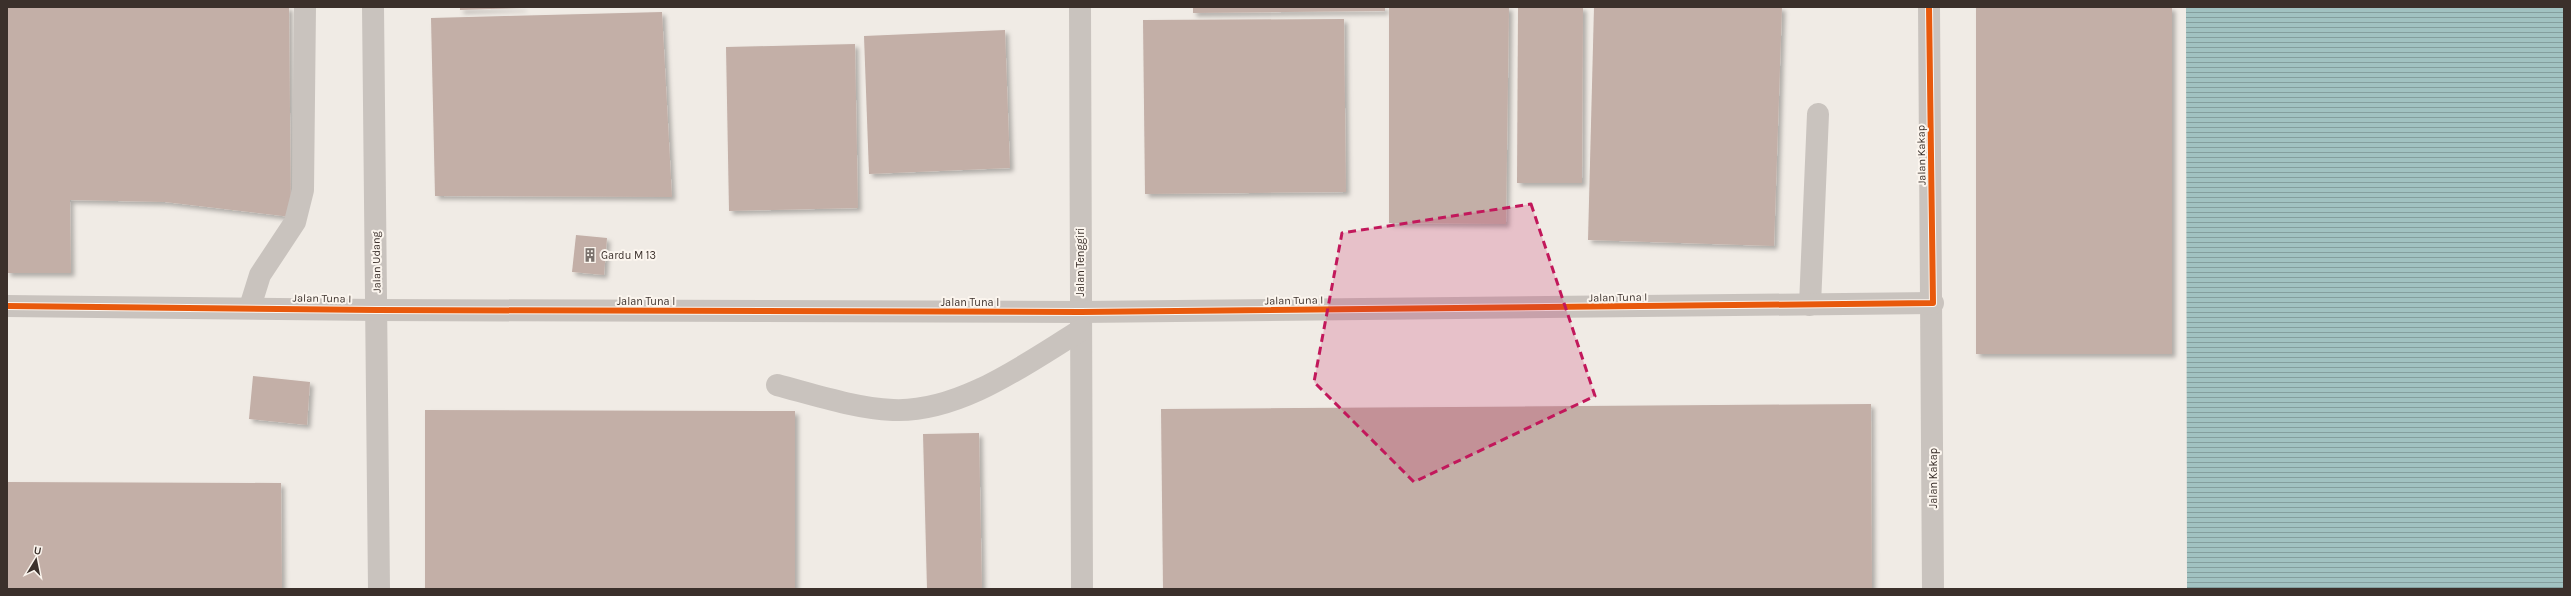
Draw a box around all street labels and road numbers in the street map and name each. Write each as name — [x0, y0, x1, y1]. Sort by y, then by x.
street label: Jalan Kakap — [1914, 125, 1929, 185]
street label: Jalan Tenggiri — [1074, 228, 1087, 296]
street label: Jalan Udang — [369, 230, 384, 293]
street label: Jalan Tuna I — [1589, 290, 1647, 305]
street label: Jalan Tuna I — [293, 291, 351, 306]
street label: Jalan Tuna I — [1265, 293, 1323, 308]
street label: Jalan Tuna I — [617, 295, 675, 308]
street label: Jalan Tuna I — [941, 296, 999, 309]
street label: Jalan Kakap — [1927, 448, 1940, 508]

